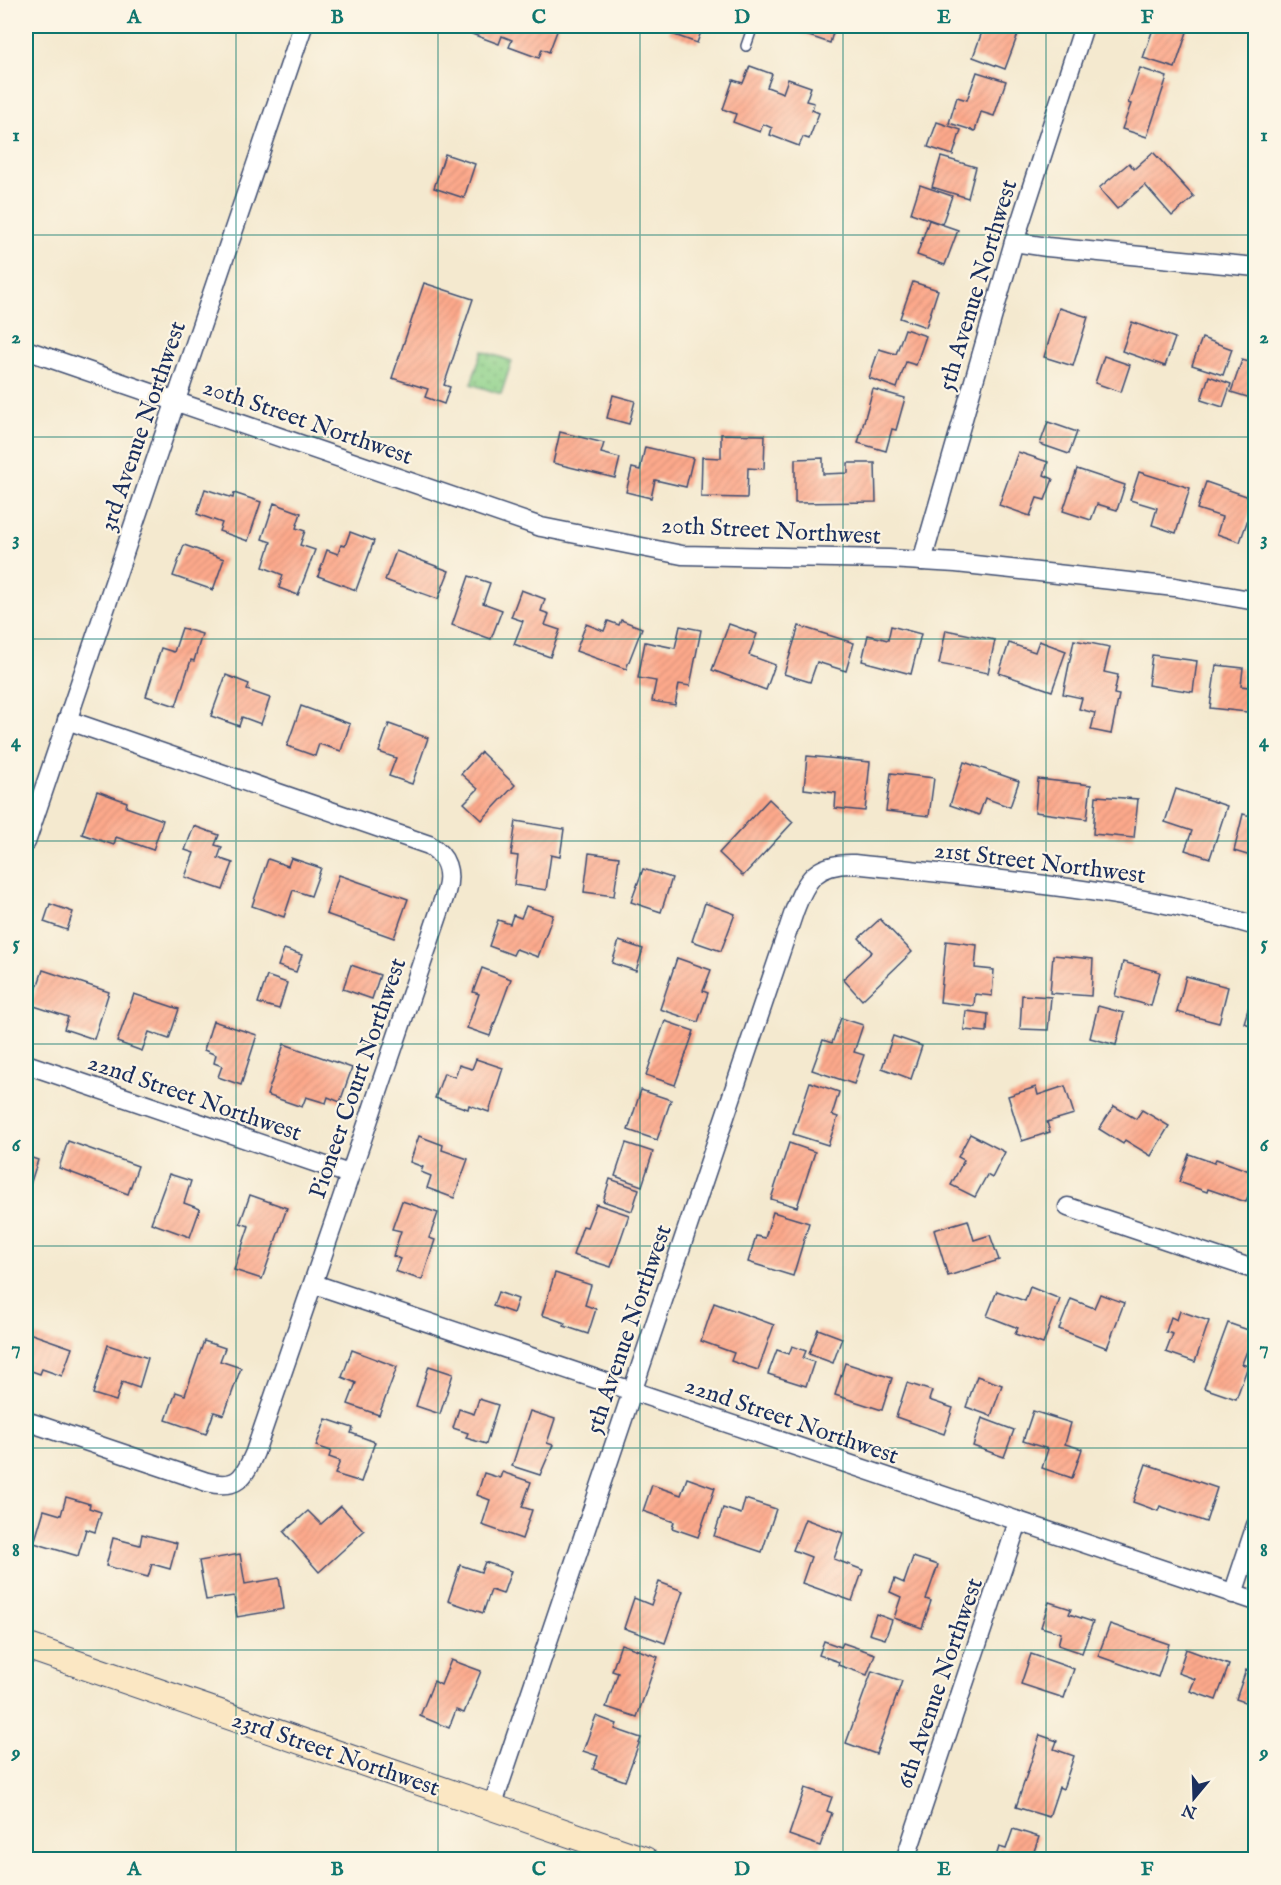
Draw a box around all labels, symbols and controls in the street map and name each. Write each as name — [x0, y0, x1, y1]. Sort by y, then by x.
text: A — [126, 5, 142, 30]
text: B — [330, 5, 344, 30]
text: C — [532, 5, 546, 30]
text: D — [734, 5, 750, 30]
text: E — [937, 5, 951, 30]
text: F — [1141, 5, 1154, 30]
text: 1 — [12, 123, 20, 148]
text: 1 — [1260, 123, 1268, 148]
street label: 5th Avenue Northwest — [932, 176, 1025, 395]
street label: 3rd Avenue Northwest — [93, 317, 194, 536]
text: 2 — [11, 325, 21, 350]
text: 2 — [1259, 325, 1269, 350]
street label: 20th Street Northwest — [198, 372, 417, 473]
street label: 20th Street Northwest — [660, 510, 882, 553]
text: 3 — [12, 527, 20, 552]
text: 3 — [1260, 527, 1268, 552]
text: 4 — [11, 729, 22, 754]
text: 4 — [1259, 729, 1270, 754]
street label: 21st Street Northwest — [932, 835, 1147, 892]
text: 5 — [12, 931, 20, 956]
text: 5 — [1260, 931, 1268, 956]
street label: Pioneer Court Northwest — [303, 954, 414, 1203]
street label: 22nd Street Northwest — [84, 1047, 305, 1150]
text: 6 — [12, 1133, 22, 1158]
text: 6 — [1260, 1133, 1270, 1158]
street label: 5th Avenue Northwest — [579, 1221, 680, 1438]
text: 7 — [11, 1336, 21, 1361]
text: 7 — [1259, 1336, 1269, 1361]
street label: 22nd Street Northwest — [681, 1370, 902, 1473]
text: 8 — [12, 1538, 20, 1563]
text: 8 — [1260, 1538, 1268, 1563]
street label: 6th Avenue Northwest — [890, 1574, 991, 1793]
street label: 23rd Street Northwest — [228, 1704, 443, 1805]
text: 9 — [11, 1740, 21, 1765]
text: 9 — [1259, 1740, 1269, 1765]
north arrow — [1164, 1768, 1224, 1828]
text: N — [1180, 1799, 1201, 1822]
text: A — [126, 1857, 142, 1882]
text: B — [330, 1857, 344, 1882]
text: C — [532, 1857, 546, 1882]
text: D — [734, 1857, 750, 1882]
text: E — [937, 1857, 951, 1882]
text: F — [1141, 1857, 1154, 1882]

